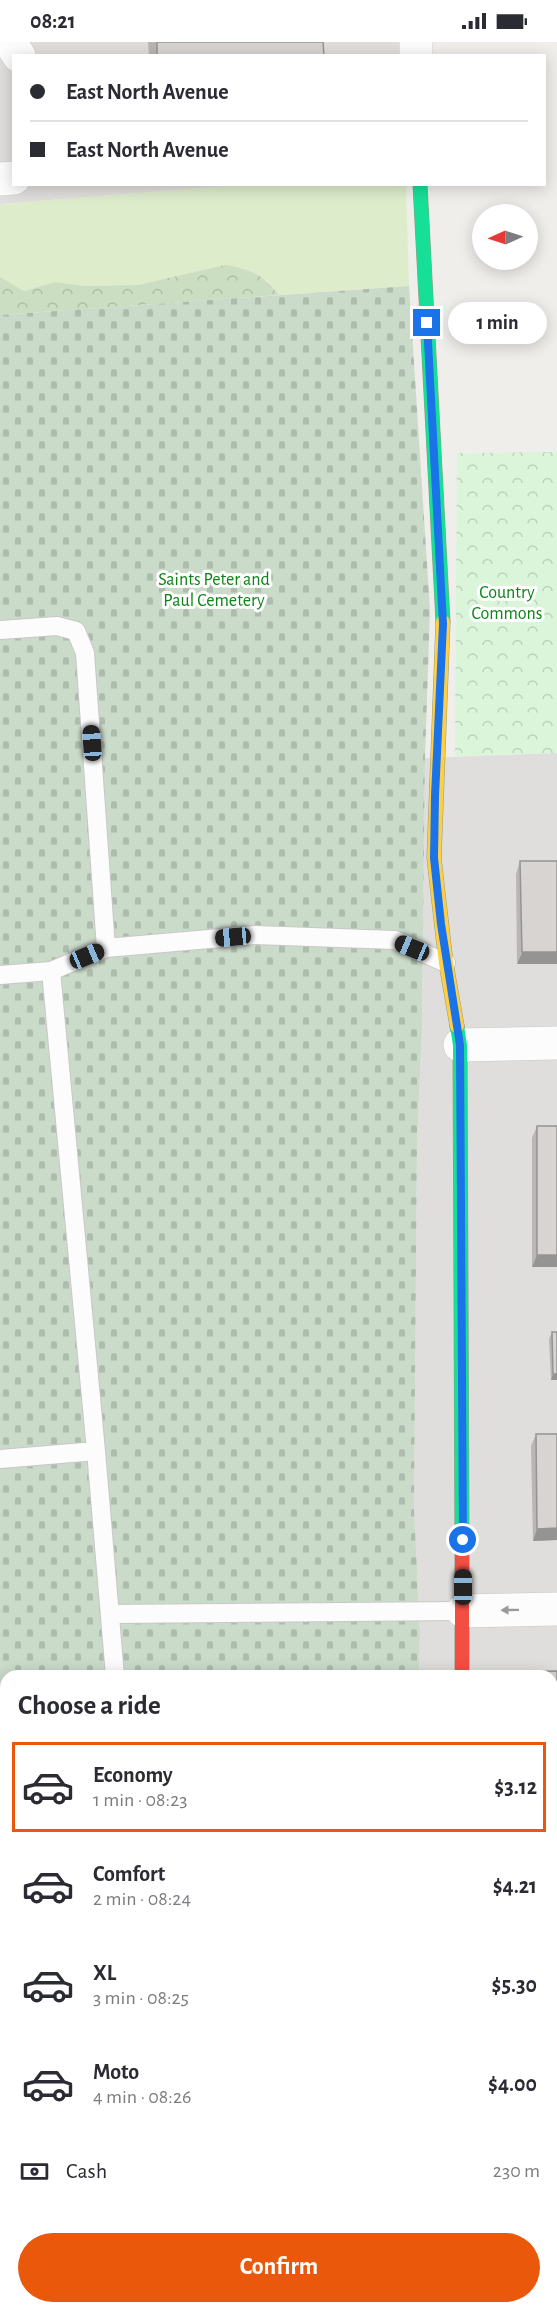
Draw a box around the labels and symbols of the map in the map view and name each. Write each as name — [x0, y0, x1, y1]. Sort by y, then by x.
north arrow — [472, 204, 538, 270]
callout: 1 min — [448, 302, 547, 344]
route end — [413, 309, 440, 336]
park label: Saints Peter and Paul Cemetery — [158, 571, 270, 610]
park label: Country Commons — [472, 584, 542, 623]
car — [82, 724, 102, 762]
car — [214, 926, 252, 948]
car — [392, 933, 432, 963]
car — [67, 941, 107, 971]
route start — [449, 1526, 476, 1553]
car — [454, 1569, 472, 1605]
one-way arrow — [501, 1605, 520, 1615]

